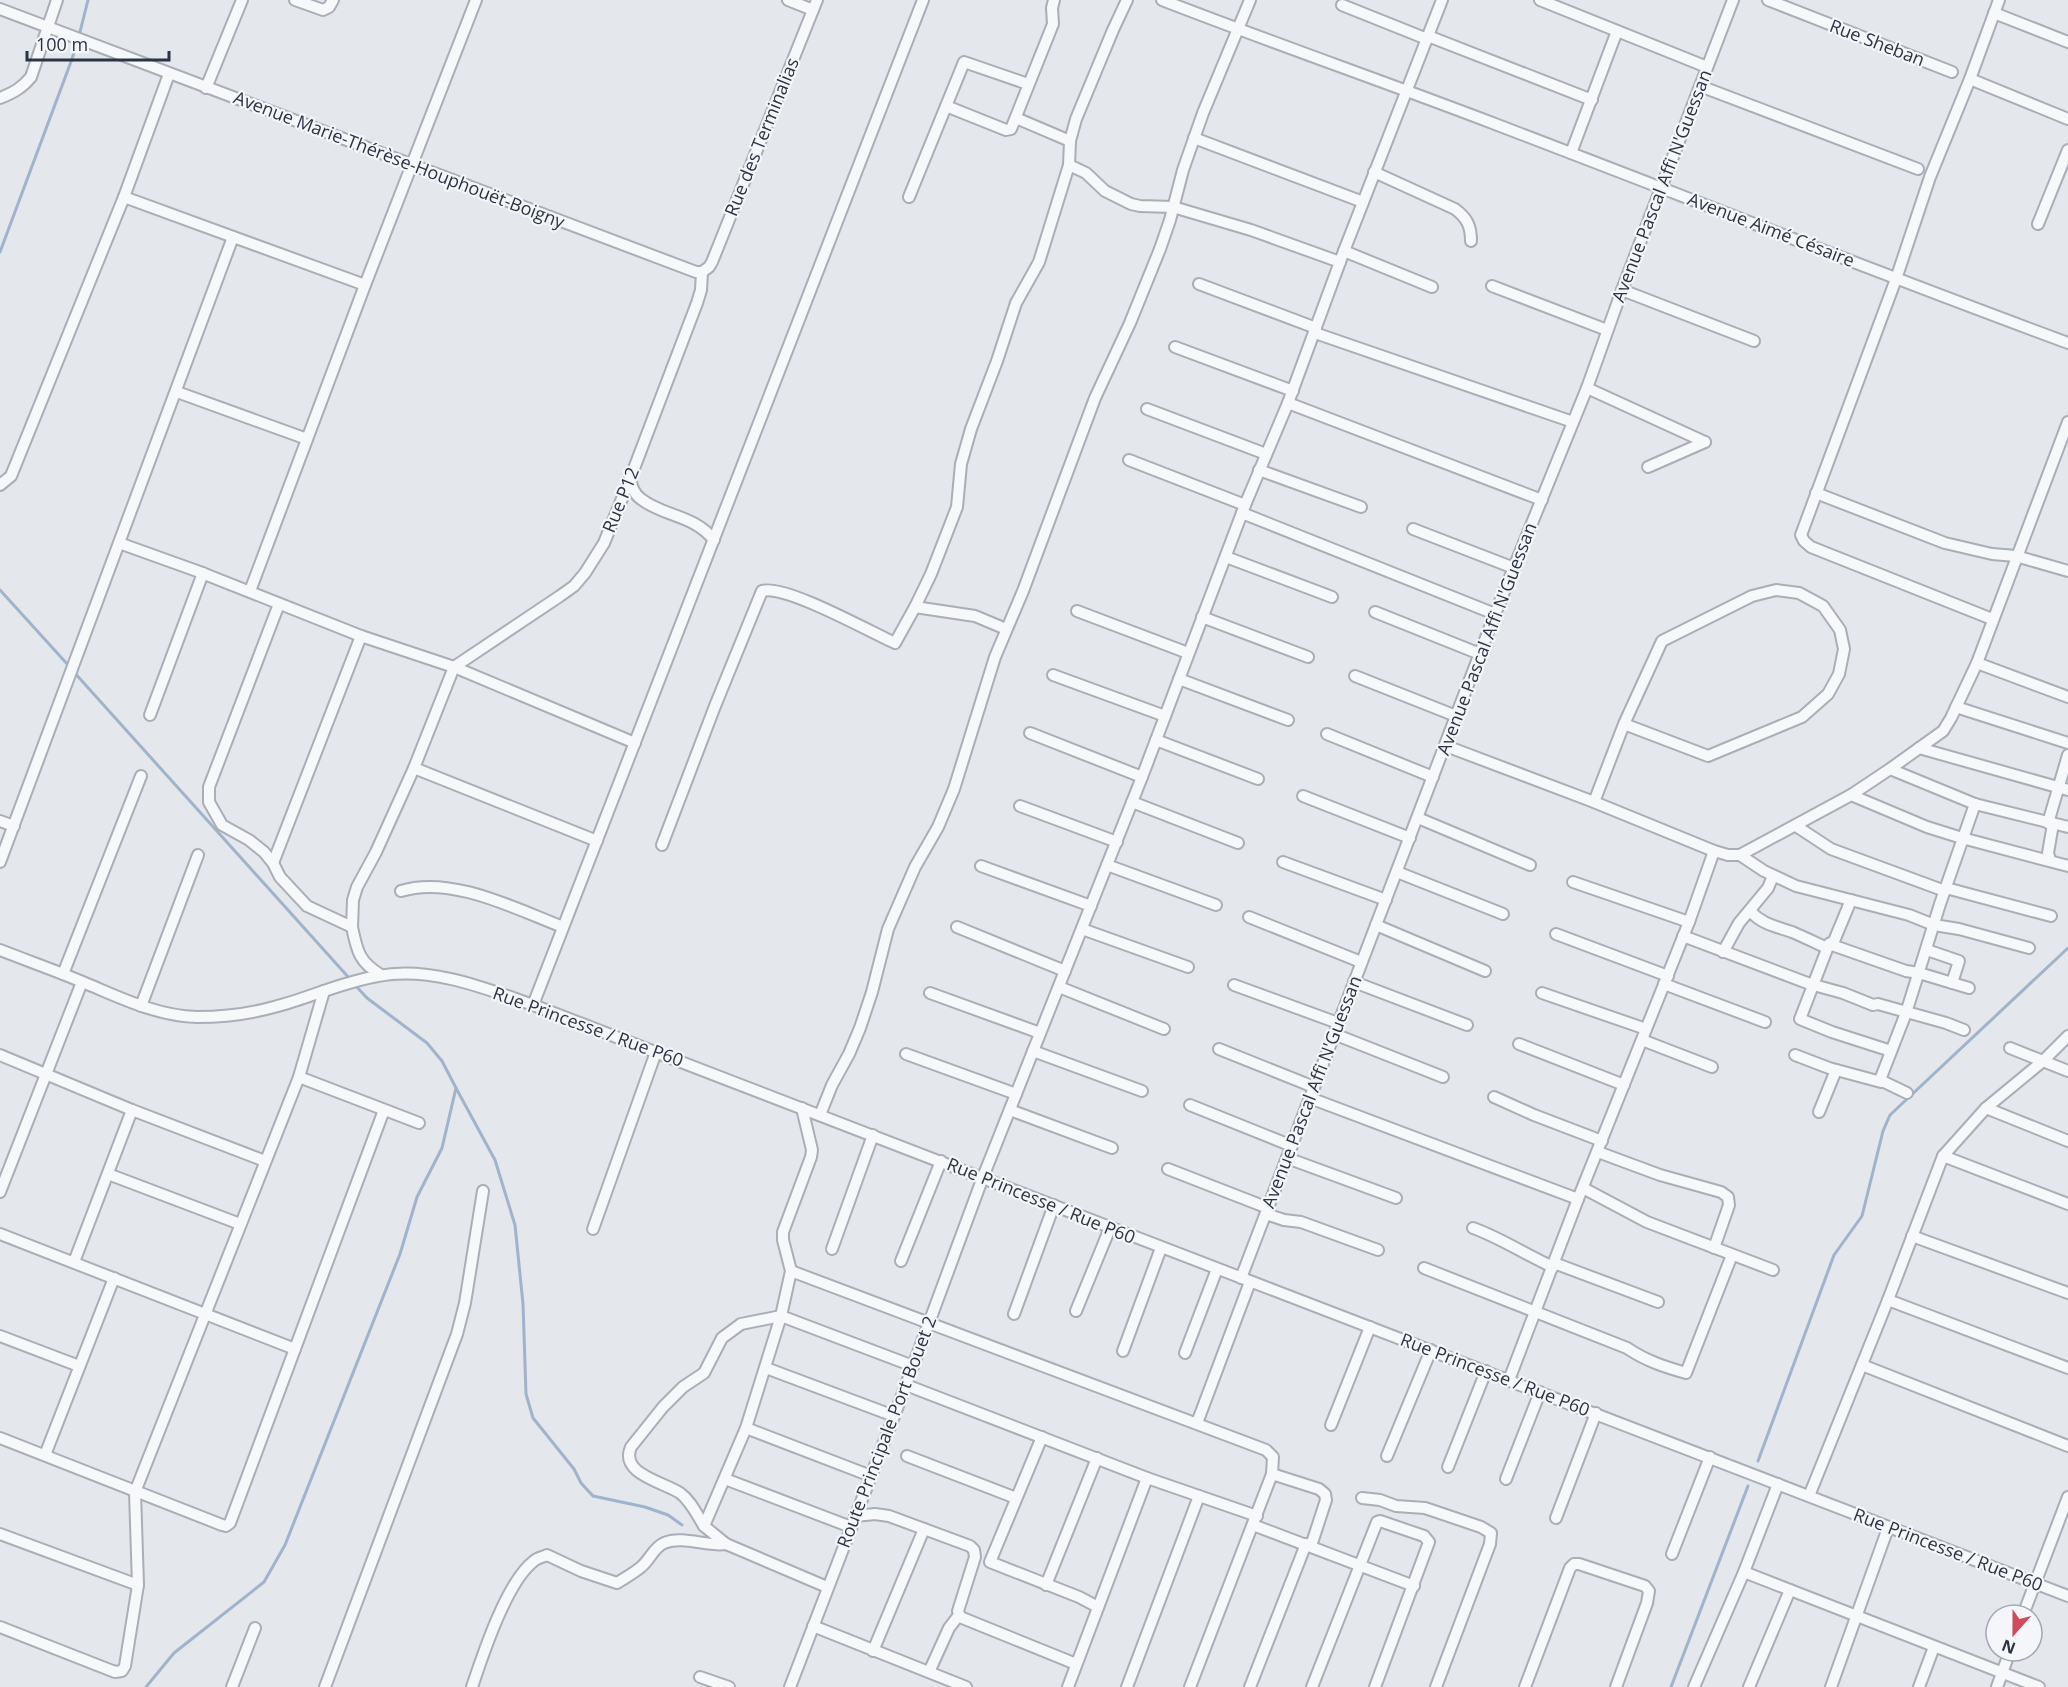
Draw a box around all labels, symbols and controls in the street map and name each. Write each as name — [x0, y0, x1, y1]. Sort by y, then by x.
street label: Rue Sheban — [1826, 13, 1928, 71]
scale bar — [27, 24, 170, 62]
text: 100 m — [36, 32, 88, 56]
street label: Rue des Terminalias — [718, 54, 804, 219]
street label: Avenue Pascal Affi N'Guessan — [1606, 66, 1717, 305]
street label: Avenue Marie-Thérèse-Houphouët-Boigny — [230, 85, 569, 234]
street label: Avenue Aimé Césaire — [1685, 186, 1858, 272]
street label: Rue P12 — [596, 463, 644, 536]
street label: Avenue Pascal Affi N'Guessan — [1431, 519, 1542, 758]
street label: Avenue Pascal Affi N'Guessan — [1256, 972, 1367, 1211]
street label: Rue Princesse / Rue P60 — [490, 980, 687, 1072]
street label: Rue Princesse / Rue P60 — [944, 1151, 1139, 1249]
street label: Route Principale Port Bouet 2 — [831, 1312, 941, 1551]
street label: Rue Princesse / Rue P60 — [1397, 1327, 1593, 1421]
street label: Rue Princesse / Rue P60 — [1850, 1502, 2046, 1596]
north arrow — [1984, 1603, 2044, 1663]
text: N — [1999, 1634, 2019, 1660]

